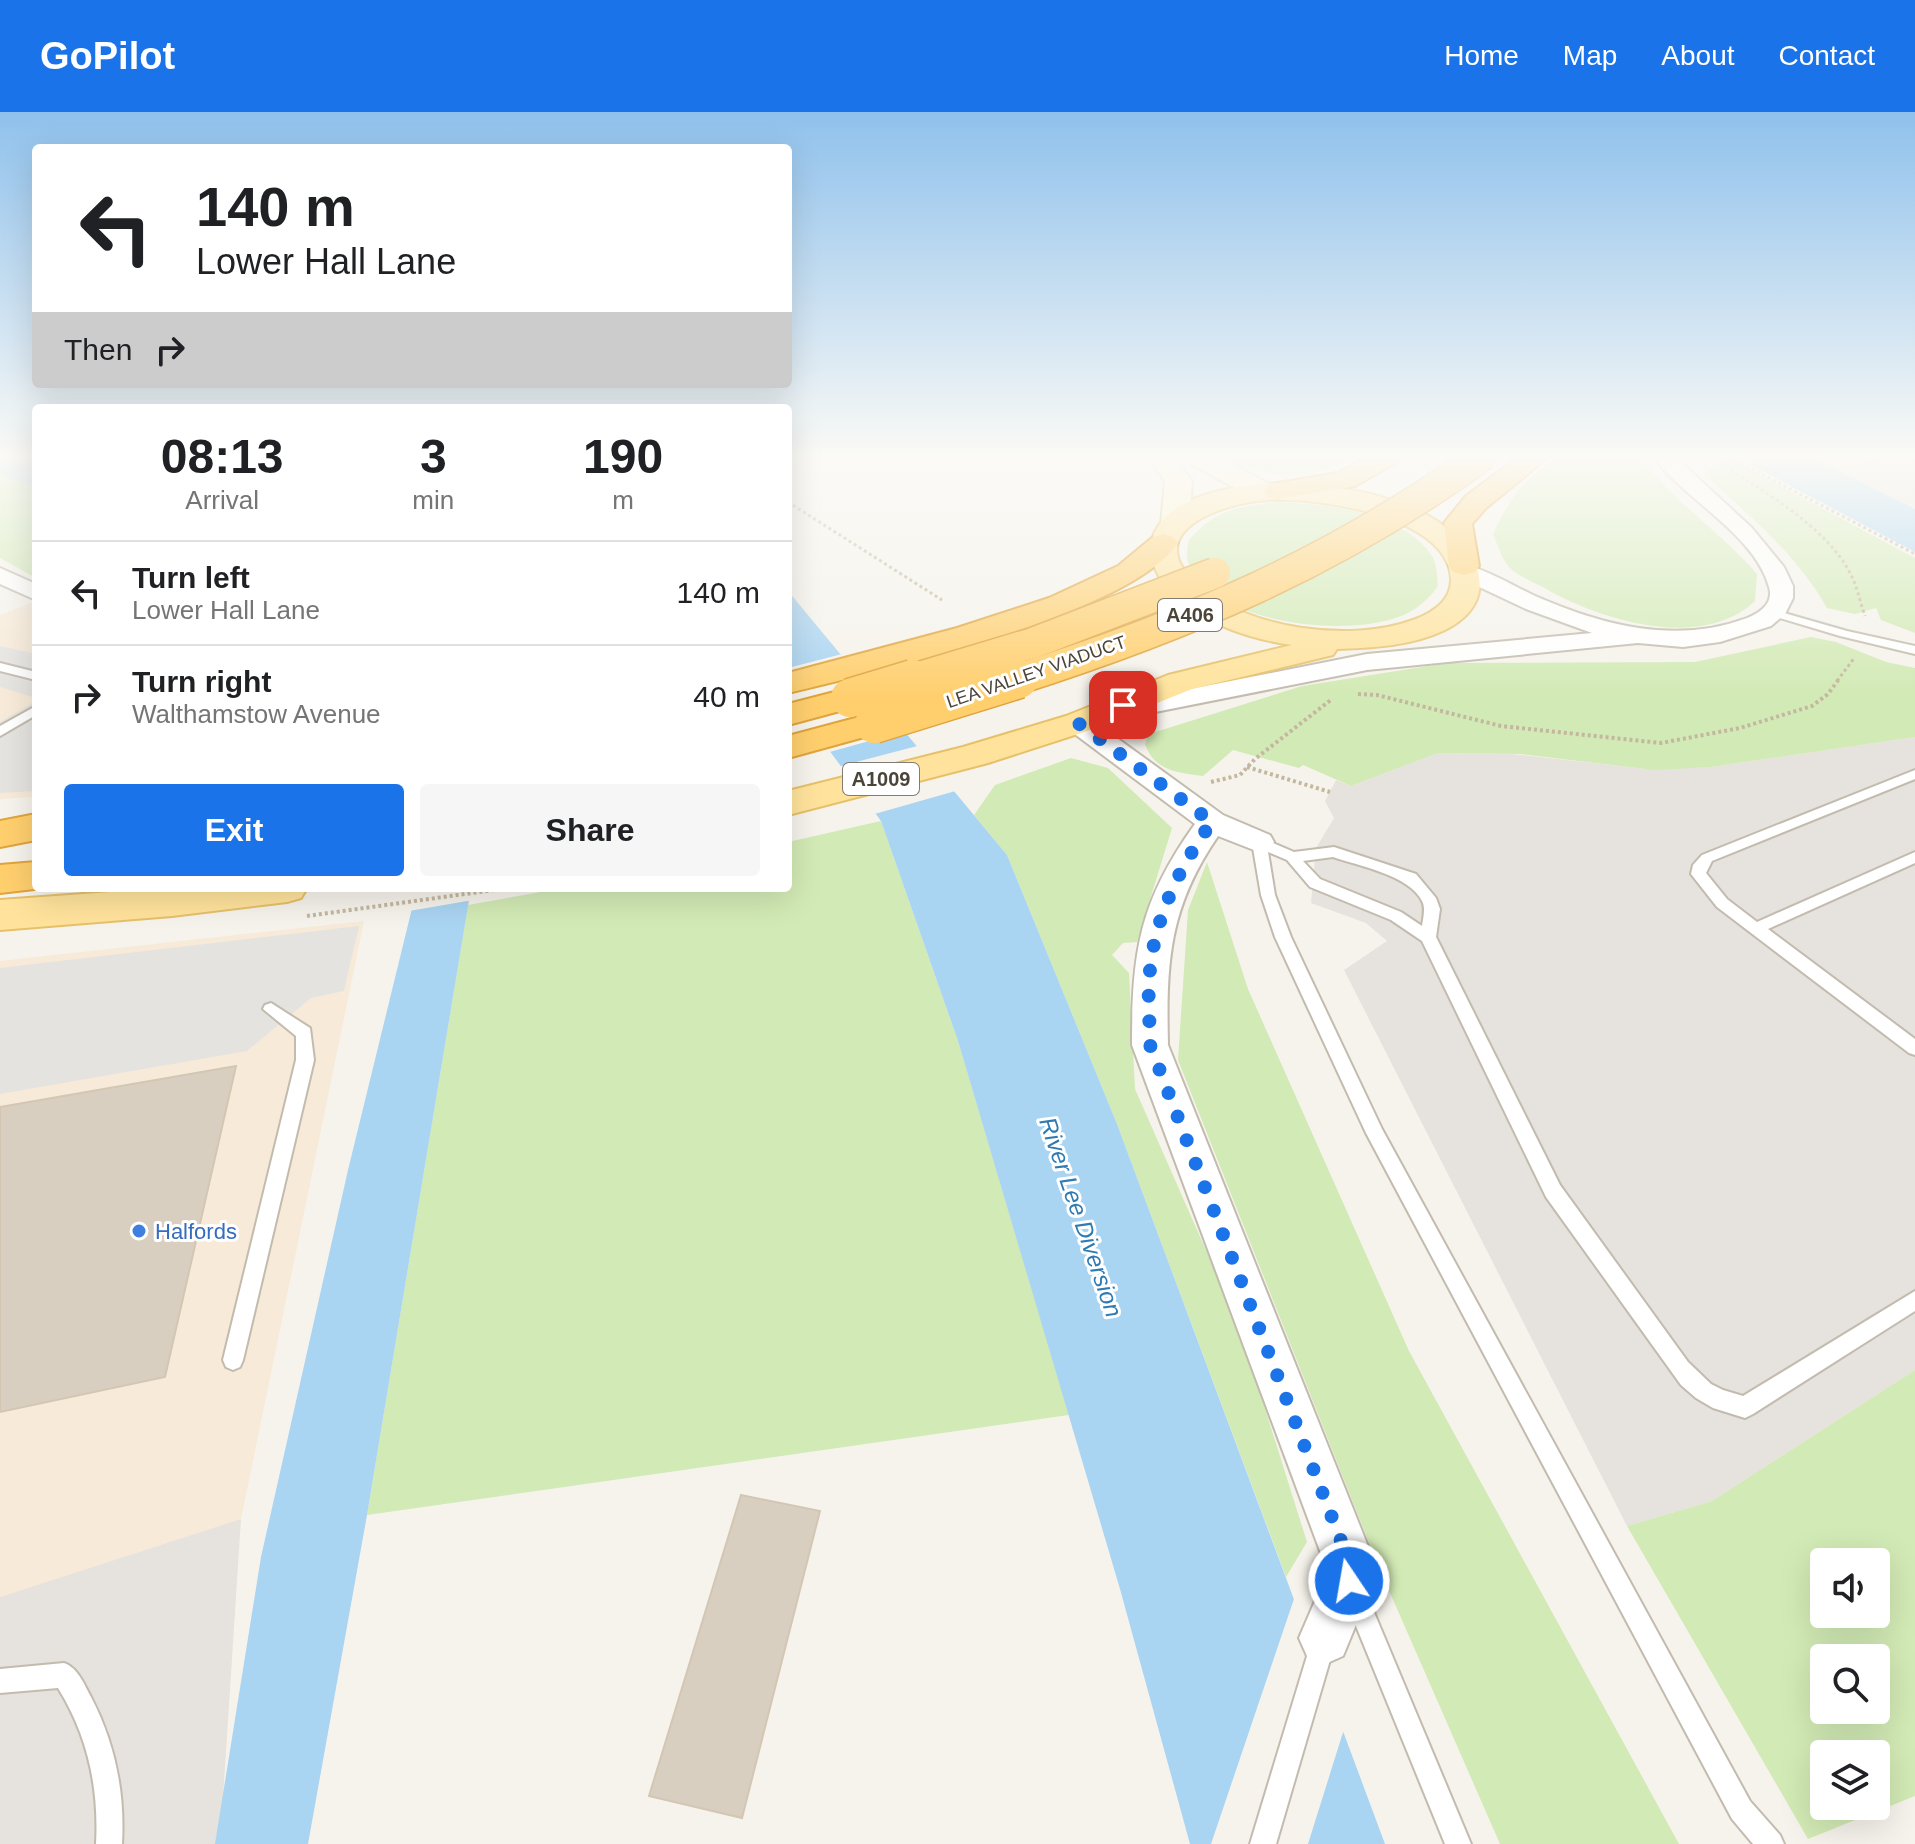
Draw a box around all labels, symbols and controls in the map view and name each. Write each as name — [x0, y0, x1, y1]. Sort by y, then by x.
text: GoPilot — [40, 35, 175, 77]
text: Home — [1444, 40, 1519, 71]
text: Map — [1563, 40, 1617, 71]
text: About — [1661, 40, 1735, 71]
text: Contact — [1779, 40, 1875, 71]
text: 140 m — [196, 175, 355, 238]
icon: left — [64, 176, 168, 280]
text: Lower Hall Lane — [196, 241, 456, 282]
icon: right — [148, 328, 192, 372]
text: Then — [64, 333, 132, 366]
text: 08:13 — [161, 430, 284, 483]
text: 3 — [420, 430, 447, 483]
text: 190 — [583, 430, 663, 483]
text: Arrival — [185, 485, 259, 515]
text: min — [412, 485, 454, 515]
text: m — [612, 485, 634, 515]
text: Turn left — [132, 561, 250, 594]
icon: left — [64, 571, 108, 615]
text: 140 m — [677, 576, 760, 609]
text: Lower Hall Lane — [132, 595, 320, 625]
road number: A406 — [1158, 599, 1222, 631]
street label: LEA VALLEY VIADUCT — [944, 632, 1128, 712]
text: Turn right — [132, 665, 271, 698]
pin — [1089, 671, 1157, 739]
icon: right — [64, 675, 108, 719]
text: 40 m — [693, 680, 760, 713]
icon: arrive — [1101, 683, 1145, 727]
text: Walthamstow Avenue — [132, 699, 381, 729]
road number: A1009 — [843, 763, 919, 795]
button: Exit — [64, 784, 404, 876]
button: Share — [420, 784, 760, 876]
water label: River Lee Diversion — [1034, 1114, 1128, 1320]
place label: Halfords — [155, 1219, 237, 1244]
marker: Halfords — [130, 1222, 148, 1240]
position arrow — [1307, 1539, 1391, 1623]
map controls — [1810, 1548, 1890, 1820]
button: sound — [1810, 1548, 1890, 1628]
button: search — [1810, 1644, 1890, 1724]
button: layers — [1810, 1740, 1890, 1820]

